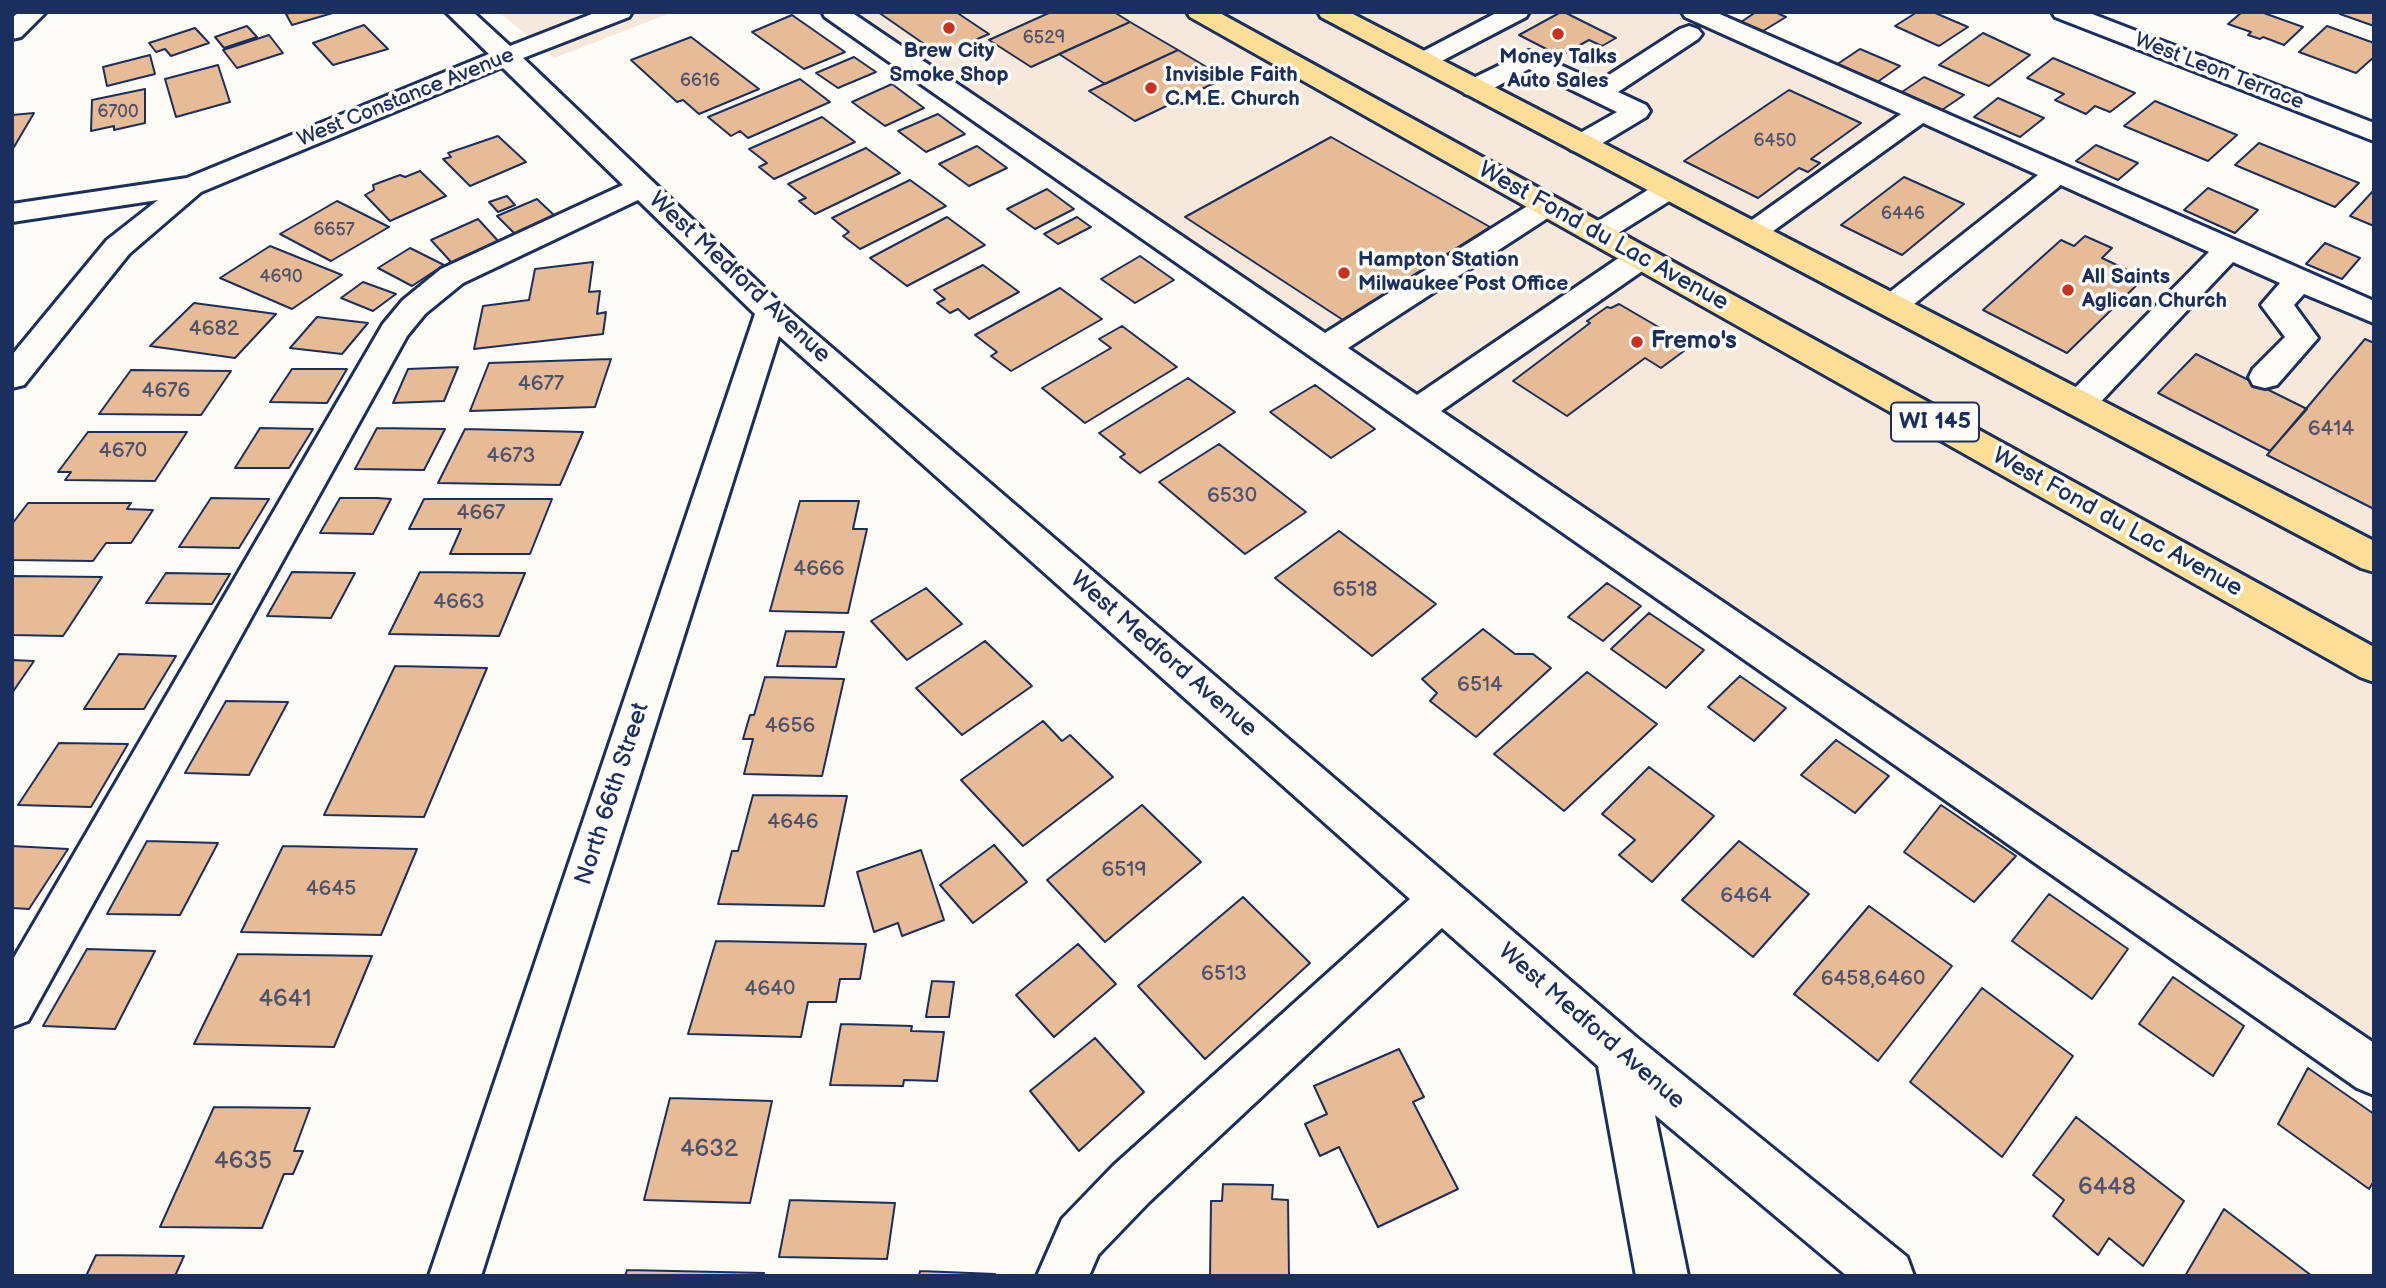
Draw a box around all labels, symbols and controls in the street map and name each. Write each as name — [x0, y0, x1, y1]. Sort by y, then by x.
marker: Brew City Smoke Shop — [941, 20, 957, 36]
marker: Money Talks Auto Sales — [1550, 26, 1566, 42]
house number: 6529 — [1023, 27, 1065, 49]
street label: West Leon Terrace — [2131, 28, 2307, 116]
place label: Brew City Smoke Shop — [889, 39, 1009, 89]
street label: West Constance Avenue — [294, 43, 518, 153]
place label: Money Talks Auto Sales — [1499, 45, 1617, 95]
place label: Invisible Faith C.M.E. Church — [1165, 63, 1300, 113]
house number: 6616 — [680, 70, 720, 92]
marker: Invisible Faith C.M.E. Church — [1143, 80, 1159, 96]
house number: 6700 — [97, 101, 139, 123]
house number: 6450 — [1754, 130, 1796, 152]
street label: West Fond du Lac Avenue — [1473, 156, 1733, 318]
street label: West Medford Avenue — [642, 186, 836, 370]
house number: 6446 — [1881, 203, 1925, 225]
house number: 6657 — [313, 219, 355, 241]
place label: Hampton Station Milwaukee Post Office — [1358, 248, 1568, 298]
marker: Hampton Station Milwaukee Post Office — [1336, 265, 1352, 281]
place label: All Saints Aglican Church — [2082, 265, 2227, 315]
house number: 4690 — [260, 266, 302, 288]
marker: All Saints Aglican Church — [2060, 282, 2076, 298]
house number: 4682 — [189, 317, 239, 343]
place label: Fremo's — [1651, 328, 1737, 356]
marker: Fremo's — [1629, 334, 1645, 350]
house number: 4677 — [518, 372, 564, 398]
house number: 4676 — [142, 379, 190, 405]
road number: WI 145 — [1891, 402, 1979, 442]
house number: 6414 — [2308, 417, 2354, 443]
house number: 4670 — [99, 439, 147, 465]
street label: West Fond du Lac Avenue — [1987, 442, 2247, 604]
house number: 4673 — [487, 444, 535, 470]
house number: 6530 — [1207, 484, 1257, 510]
house number: 4667 — [457, 501, 505, 527]
house number: 4666 — [793, 557, 845, 583]
street label: West Medford Avenue — [1064, 566, 1262, 744]
house number: 6518 — [1332, 578, 1378, 604]
house number: 4663 — [433, 590, 485, 616]
house number: 6514 — [1457, 673, 1503, 699]
street label: North 66th Street — [570, 699, 656, 889]
house number: 4656 — [765, 714, 815, 740]
house number: 4646 — [767, 810, 819, 836]
house number: 6519 — [1101, 858, 1147, 884]
house number: 4645 — [306, 877, 356, 903]
house number: 6464 — [1720, 884, 1772, 910]
street label: West Medford Avenue — [1492, 938, 1690, 1116]
house number: 6513 — [1201, 962, 1247, 988]
house number: 6458,6460 — [1821, 967, 1925, 993]
house number: 4640 — [745, 977, 795, 1003]
house number: 4641 — [258, 986, 312, 1014]
house number: 4632 — [680, 1136, 738, 1164]
house number: 4635 — [214, 1148, 272, 1176]
house number: 6448 — [2078, 1174, 2136, 1202]

